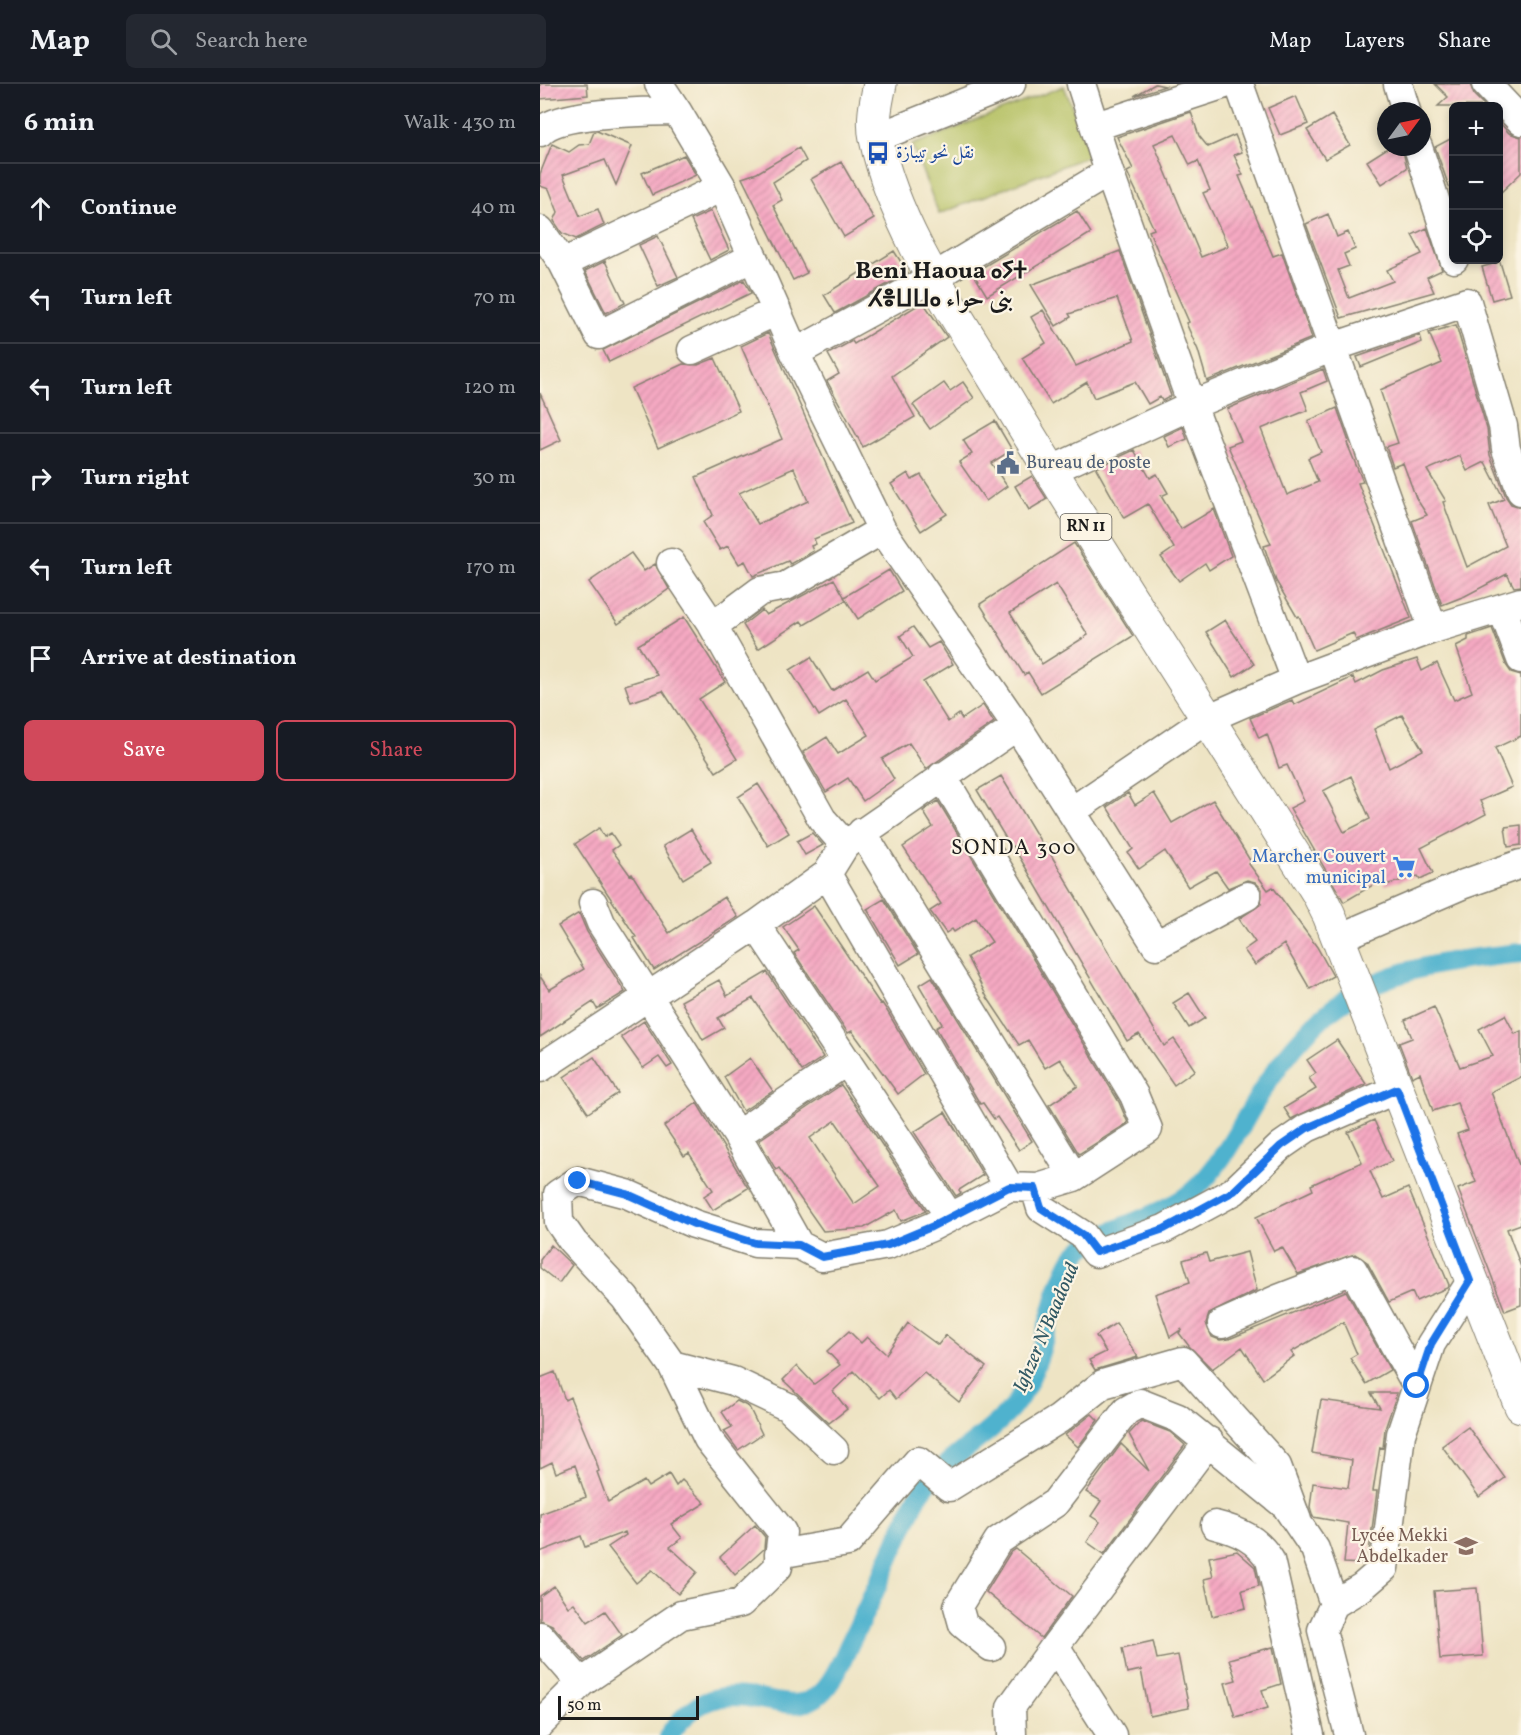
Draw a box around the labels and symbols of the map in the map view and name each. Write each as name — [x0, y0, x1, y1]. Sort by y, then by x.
north arrow — [1377, 102, 1431, 156]
bus stop icon: نقل نحو تيبازة — [865, 140, 891, 166]
place label: نقل نحو تيبازة — [896, 141, 974, 166]
district label: Beni Haoua ⴰⵢⵜ ⵃⴻⵡⵡⴰ بنى حواء — [855, 255, 1028, 317]
public building icon: Bureau de poste — [995, 450, 1021, 476]
place label: Bureau de poste — [1026, 451, 1151, 476]
road number: RN 11 — [1060, 514, 1112, 540]
district label: SONDA 300 — [951, 834, 1077, 863]
place label: Marcher Couvert municipal — [1252, 845, 1386, 891]
supermarket icon: Marcher Couvert municipal — [1391, 854, 1417, 880]
route end — [564, 1167, 590, 1193]
water label: Ighzer N'Baadoud — [1007, 1258, 1087, 1397]
route start — [1403, 1372, 1429, 1398]
place label: Lycée Mekki Abdelkader — [1351, 1524, 1448, 1570]
school or university icon: Lycée Mekki Abdelkader — [1453, 1533, 1479, 1559]
scale bar — [558, 1693, 699, 1720]

